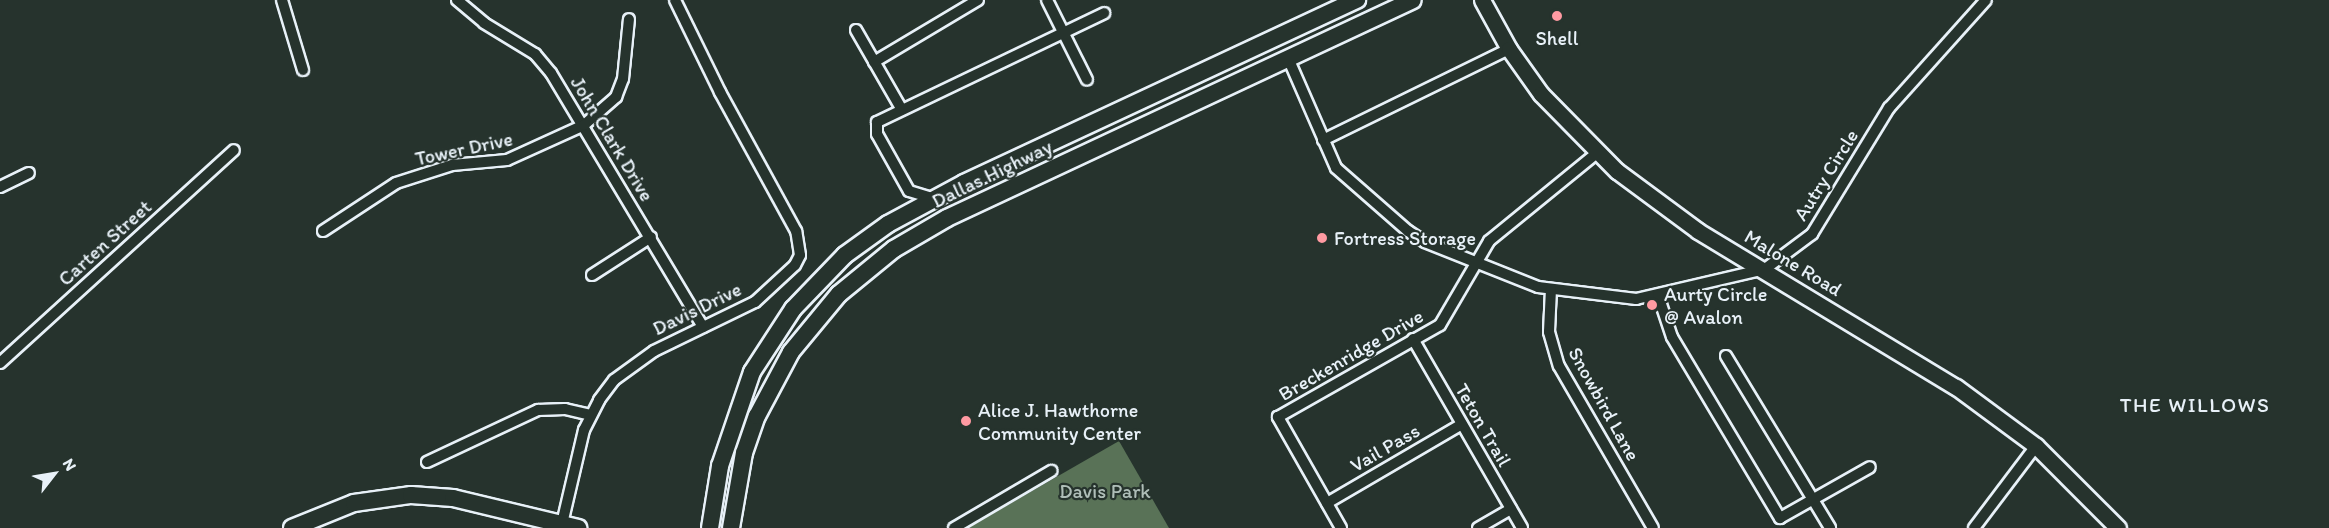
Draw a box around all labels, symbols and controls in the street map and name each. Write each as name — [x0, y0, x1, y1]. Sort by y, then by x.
marker: Shell — [1550, 9, 1564, 23]
place label: Shell — [1536, 26, 1578, 50]
street label: John Clark Drive — [565, 72, 659, 206]
street label: Autry Circle — [1789, 125, 1863, 225]
street label: Tower Drive — [413, 127, 515, 171]
street label: Dallas Highway — [928, 135, 1056, 213]
street label: Carten Street — [54, 195, 156, 291]
street label: Malone Road — [1740, 224, 1846, 302]
place label: Fortress Storage — [1334, 226, 1475, 250]
marker: Fortress Storage — [1315, 231, 1329, 245]
street label: Davis Drive — [648, 277, 746, 341]
place label: Aurty Circle @ Avalon — [1664, 282, 1767, 329]
marker: Aurty Circle @ Avalon — [1645, 298, 1659, 312]
street label: Breckenridge Drive — [1274, 304, 1428, 406]
street label: Snowbird Lane — [1563, 343, 1645, 465]
street label: Teton Trail — [1450, 380, 1516, 470]
district label: THE WILLOWS — [2119, 392, 2271, 418]
place label: Alice J. Hawthorne Community Center — [978, 398, 1141, 445]
marker: Alice J. Hawthorne Community Center — [959, 414, 973, 428]
street label: Vail Pass — [1346, 419, 1424, 477]
north arrow — [24, 444, 84, 504]
text: N — [59, 455, 81, 474]
park label: Davis Park — [1060, 479, 1150, 503]

